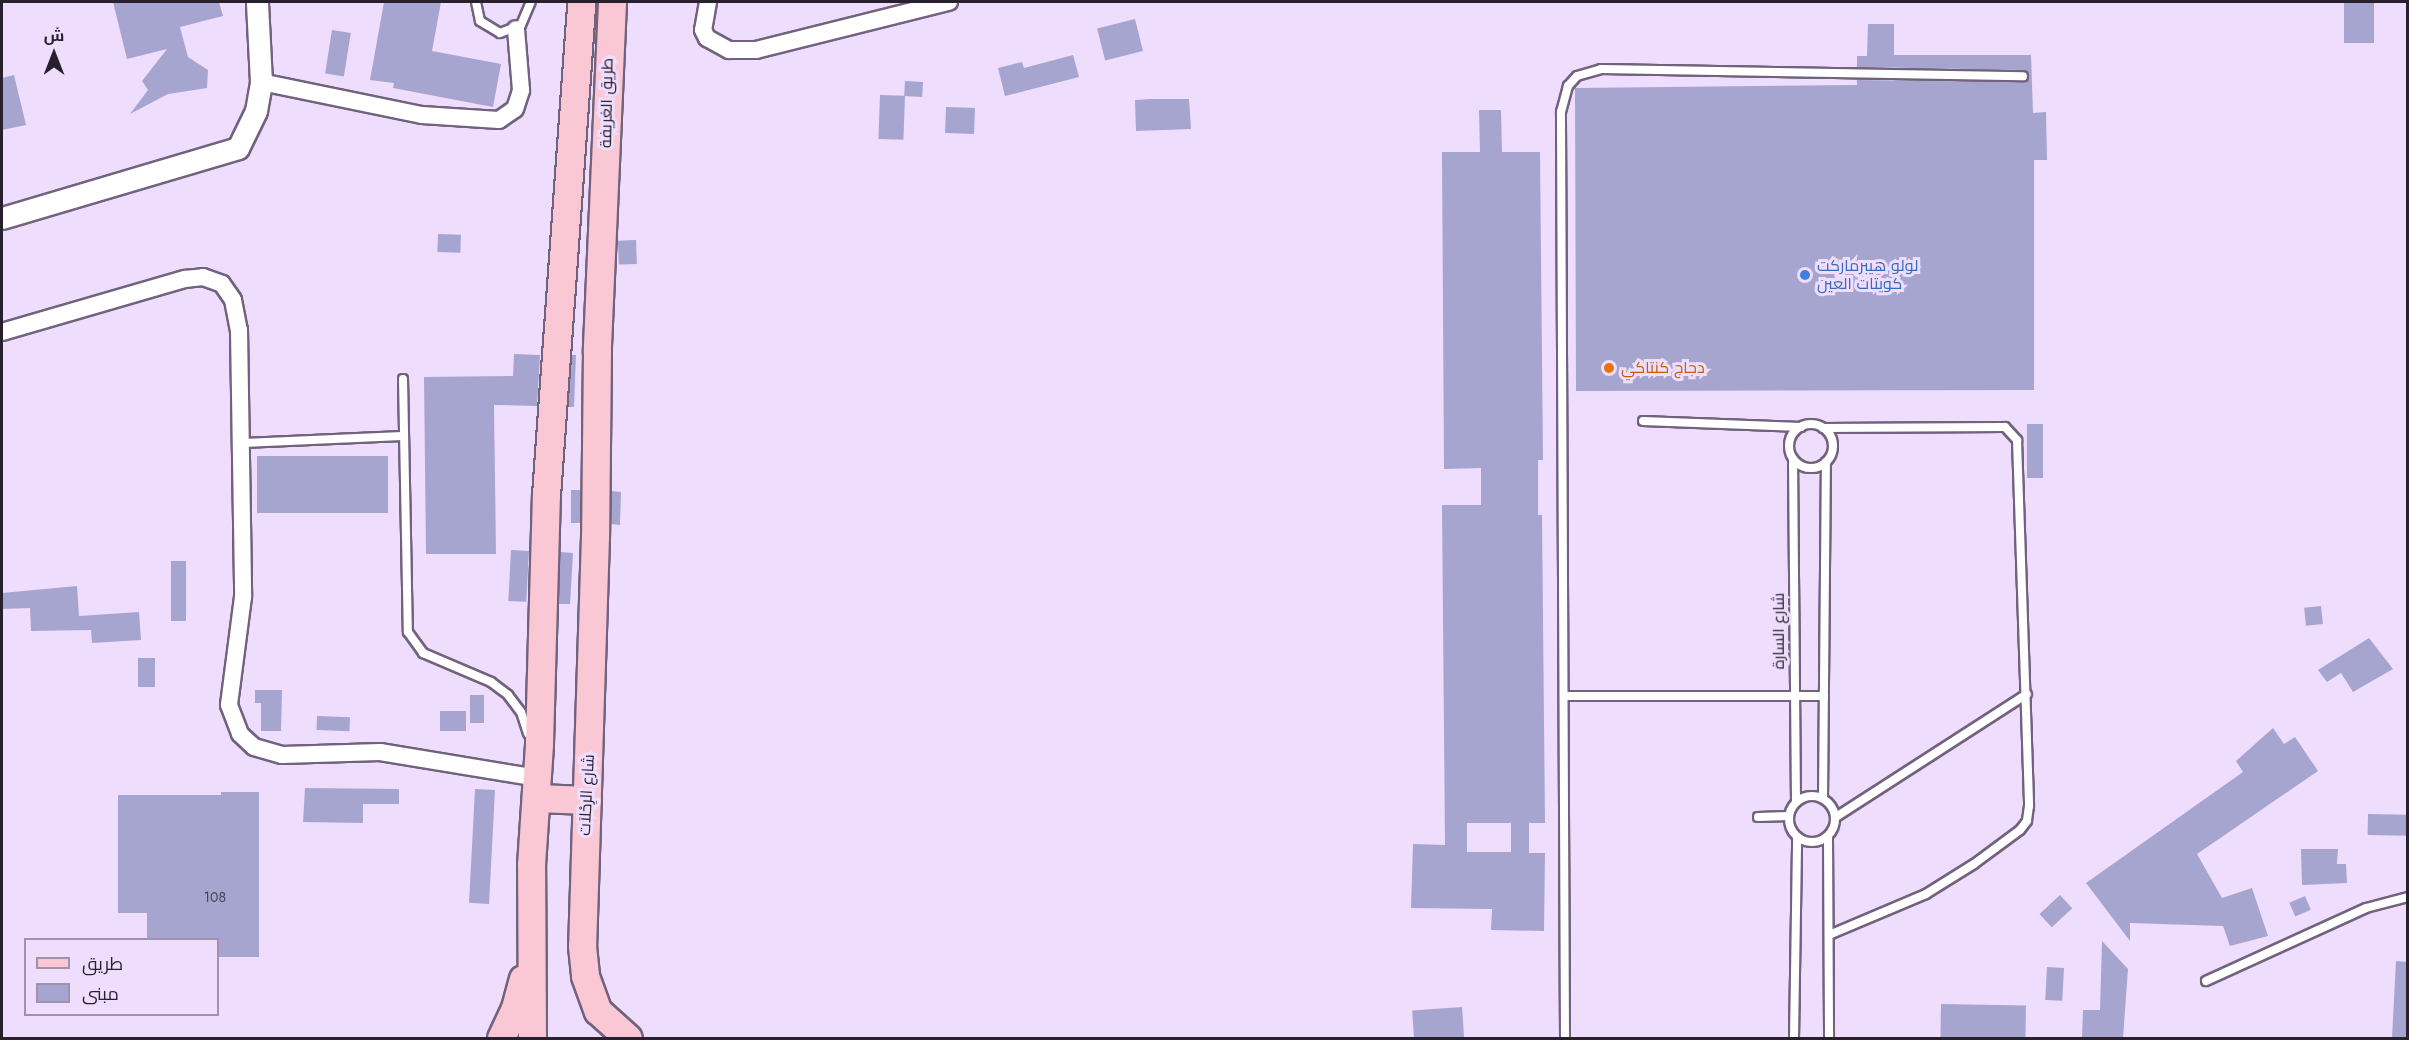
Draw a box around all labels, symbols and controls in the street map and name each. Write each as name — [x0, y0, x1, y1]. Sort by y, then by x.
north arrow — [24, 24, 84, 84]
text: ش — [44, 24, 64, 47]
street label: طريق الغريفة — [597, 58, 617, 148]
place label: لولو هيبرماركت كويتات العين — [1817, 256, 1918, 294]
marker: لولو هيبرماركت كويتات العين — [1798, 268, 1812, 282]
place label: دجاج كنتاكي — [1621, 358, 1705, 378]
marker: دجاج كنتاكي — [1602, 361, 1616, 375]
street label: شارع السارة — [1769, 593, 1789, 669]
street label: شارع الرِحْلاَت — [575, 754, 599, 836]
house number: 108 — [204, 889, 226, 905]
legend — [24, 938, 219, 1016]
text: طريق — [82, 951, 123, 977]
text: مبنى — [82, 981, 119, 1007]

